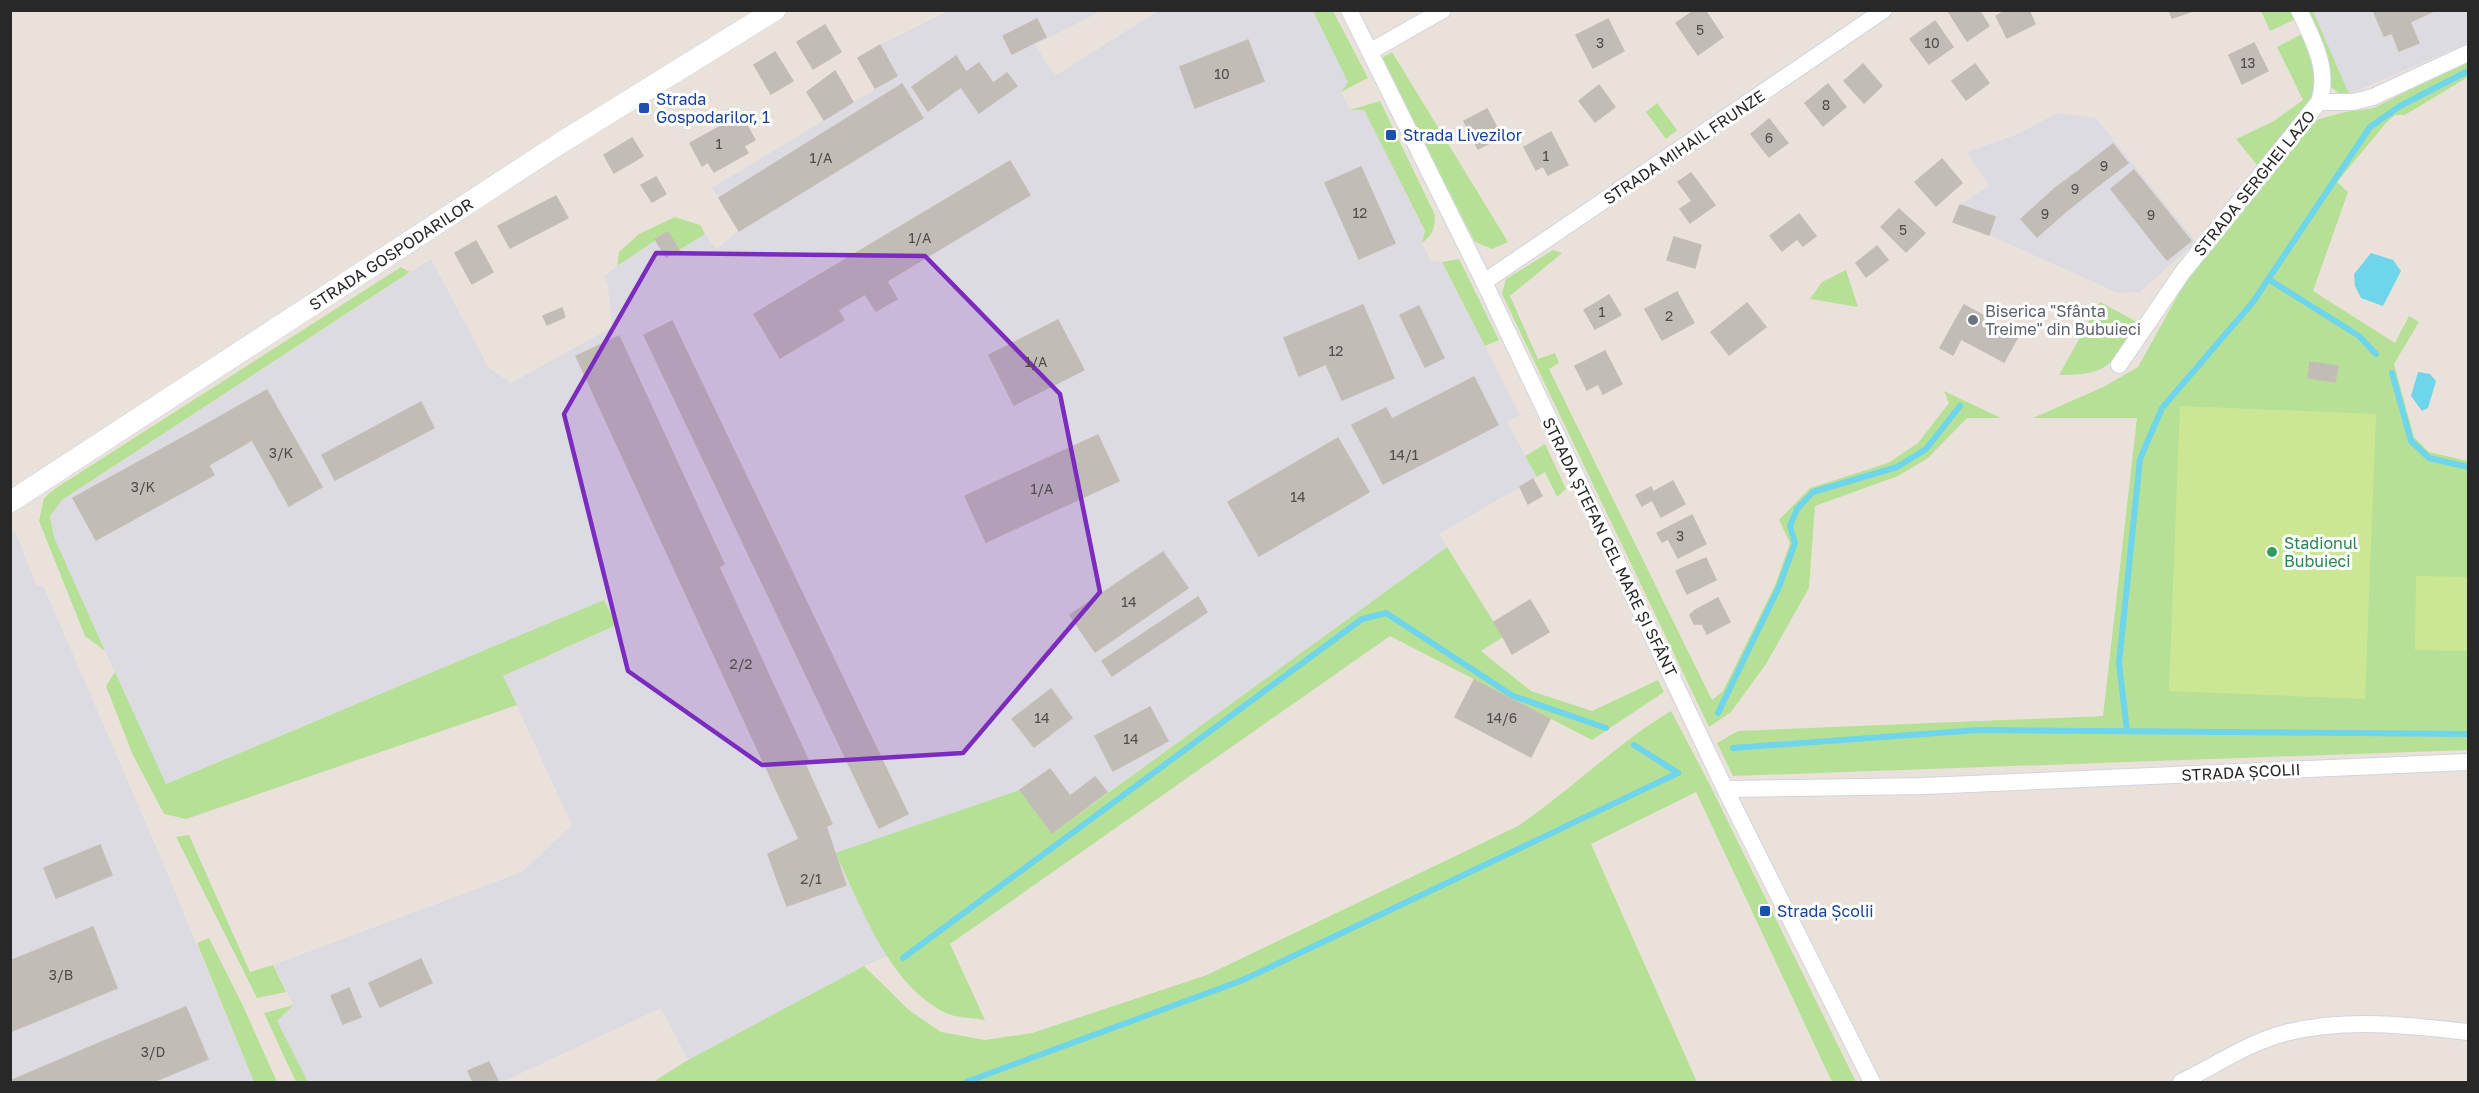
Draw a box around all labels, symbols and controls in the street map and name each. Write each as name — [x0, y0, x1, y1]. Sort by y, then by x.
house number: 5 — [1696, 21, 1704, 38]
house number: 3 — [1596, 34, 1604, 51]
house number: 10 — [1924, 34, 1940, 51]
house number: 13 — [2241, 54, 2255, 71]
house number: 10 — [1214, 65, 1230, 82]
street label: STRADA MIHAIL FRUNZE — [1599, 85, 1769, 209]
place label: Strada Gospodarilor, 1 — [656, 89, 770, 127]
house number: 8 — [1822, 96, 1830, 113]
marker: Strada Gospodarilor, 1 — [637, 101, 651, 115]
street label: STRADA SERGHEI LAZO — [2189, 106, 2319, 260]
place label: Strada Livezilor — [1403, 125, 1522, 145]
marker: Strada Livezilor — [1384, 128, 1398, 142]
house number: 6 — [1765, 129, 1773, 146]
house number: 1 — [716, 135, 723, 152]
house number: 1 — [1543, 147, 1550, 164]
house number: 1/A — [810, 149, 833, 166]
house number: 9 — [2100, 157, 2108, 174]
house number: 9 — [2071, 180, 2079, 197]
street label: STRADA GOSPODARILOR — [305, 193, 477, 315]
house number: 12 — [1353, 204, 1367, 221]
house number: 9 — [2041, 205, 2049, 222]
house number: 9 — [2147, 206, 2155, 223]
house number: 5 — [1899, 221, 1907, 238]
house number: 1/A — [909, 229, 932, 246]
place label: Biserica "Sfânta Treime" din Bubuieci — [1985, 301, 2141, 339]
house number: 1 — [1599, 303, 1606, 320]
house number: 2 — [1665, 307, 1673, 324]
marker: Biserica "Sfânta Treime" din Bubuieci — [1966, 313, 1980, 327]
house number: 12 — [1329, 342, 1343, 359]
house number: 1/A — [1025, 353, 1048, 370]
street label: STRADA ȘTEFAN CEL MARE ȘI SFÂNT — [1538, 414, 1682, 680]
house number: 3/K — [269, 444, 294, 461]
house number: 14/1 — [1390, 446, 1419, 463]
house number: 3/K — [131, 478, 156, 495]
house number: 1/A — [1031, 480, 1054, 497]
house number: 14 — [1290, 488, 1306, 505]
house number: 3 — [1676, 527, 1684, 544]
place label: Stadionul Bubuieci — [2284, 533, 2358, 571]
marker: Stadionul Bubuieci — [2265, 545, 2279, 559]
house number: 14 — [1121, 593, 1137, 610]
house number: 2/2 — [730, 655, 752, 672]
house number: 14 — [1034, 709, 1050, 726]
house number: 14/6 — [1487, 709, 1517, 726]
house number: 14 — [1123, 730, 1139, 747]
street label: STRADA ȘCOLII — [2181, 759, 2301, 785]
house number: 2/1 — [800, 870, 822, 887]
place label: Strada Școlii — [1777, 901, 1874, 921]
marker: Strada Școlii — [1758, 904, 1772, 918]
house number: 3/B — [49, 966, 73, 983]
house number: 3/D — [141, 1043, 165, 1060]

